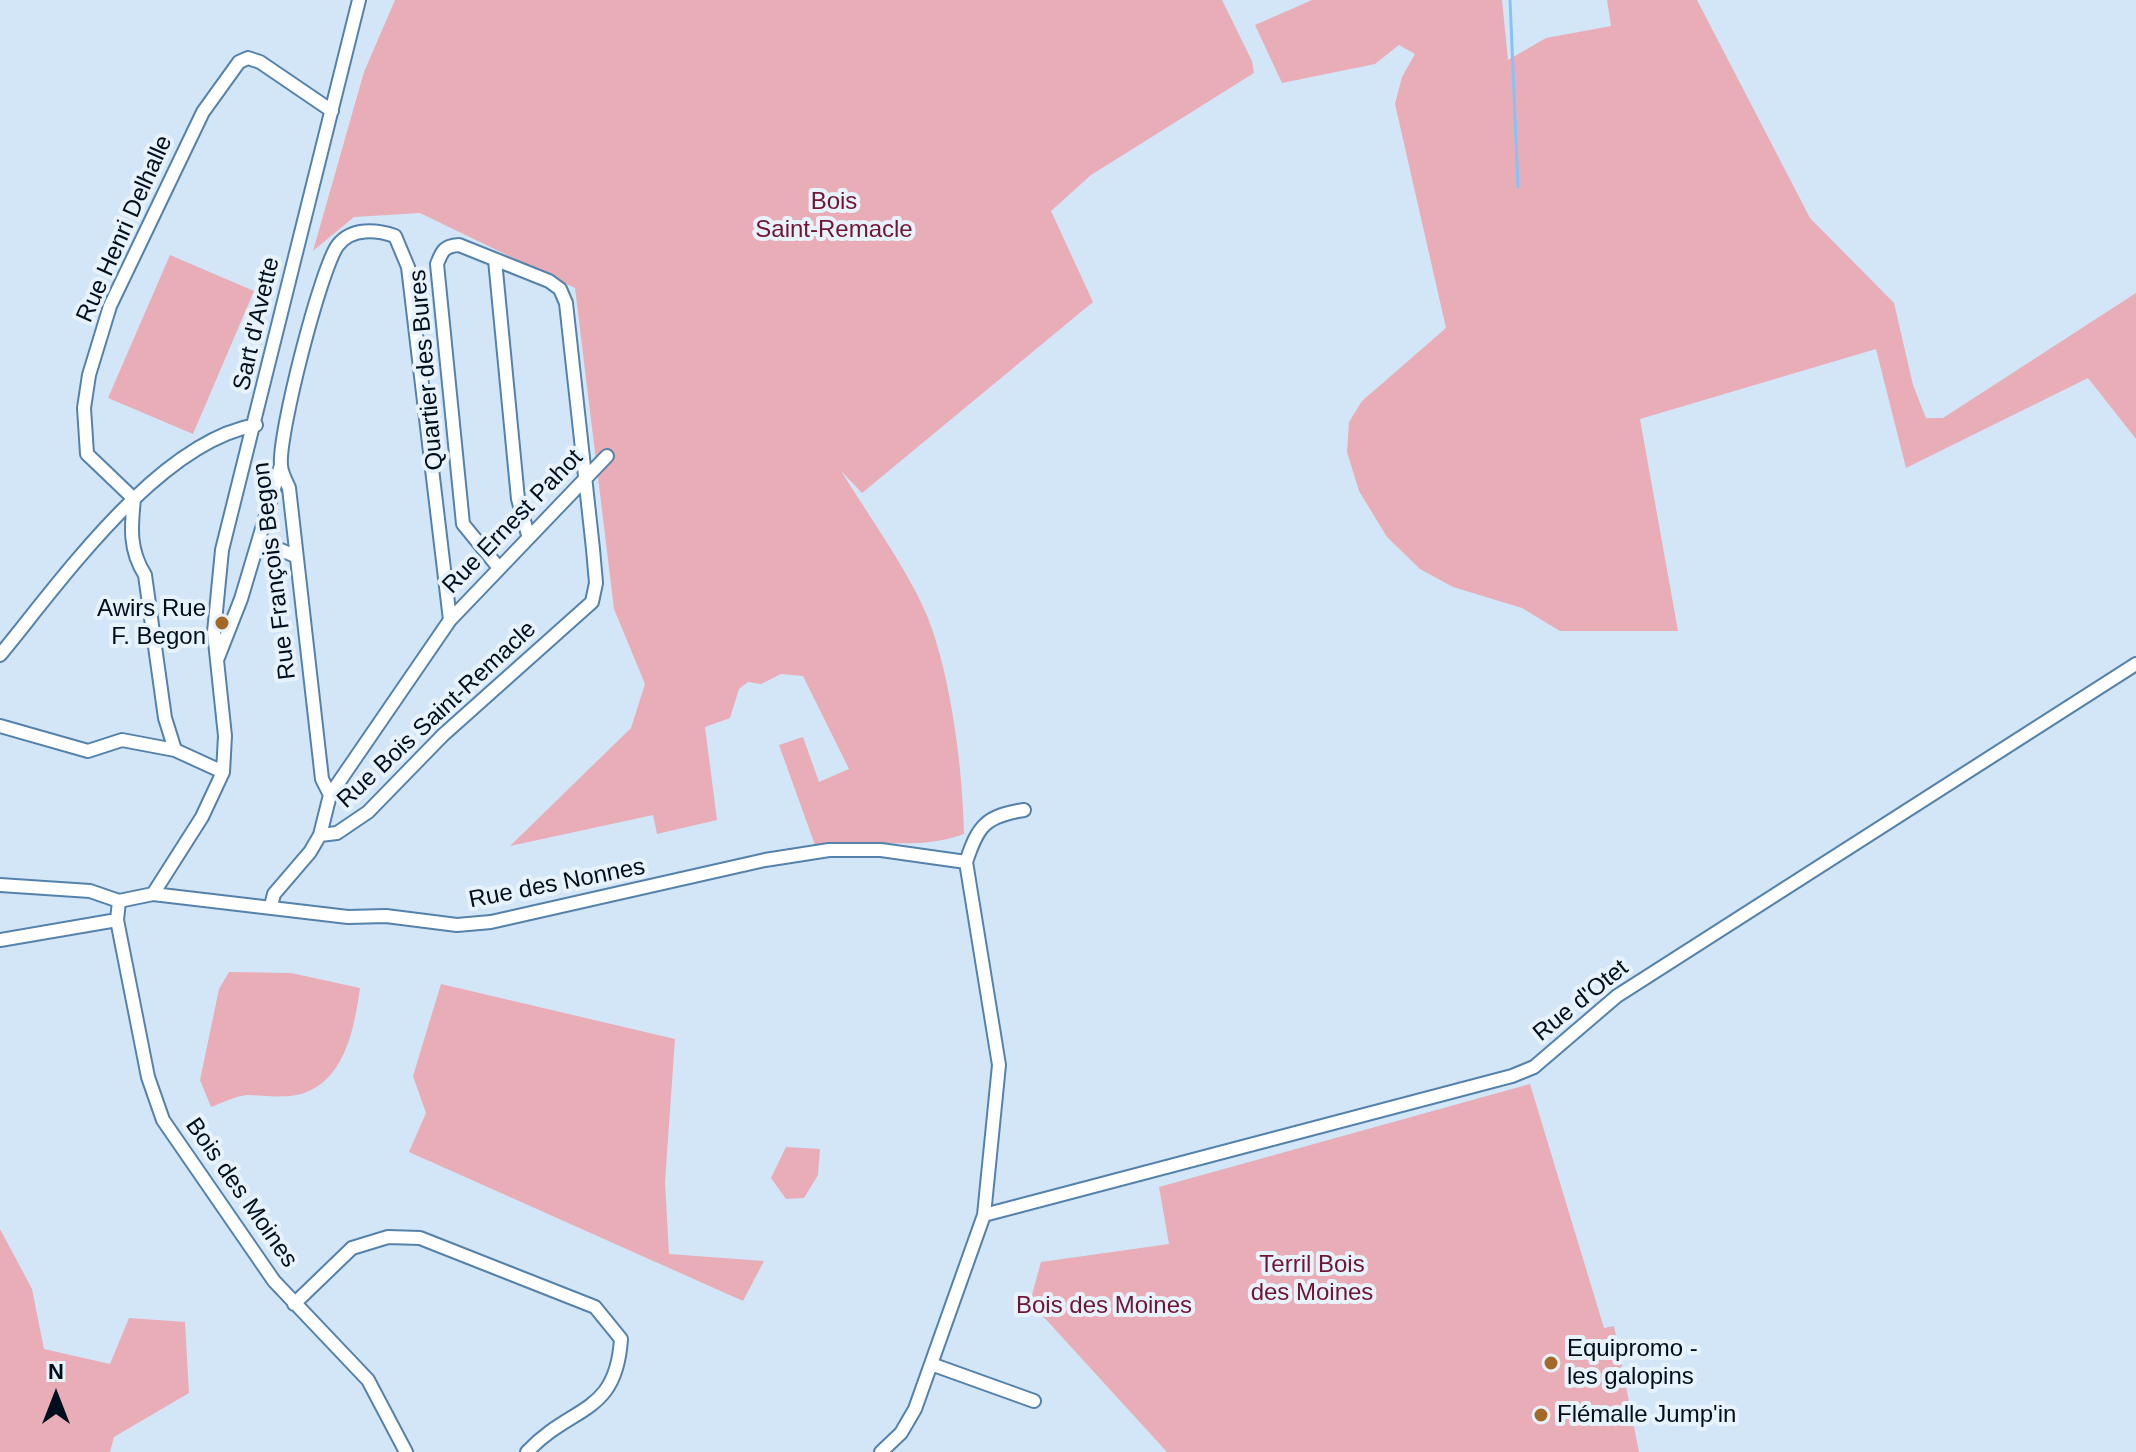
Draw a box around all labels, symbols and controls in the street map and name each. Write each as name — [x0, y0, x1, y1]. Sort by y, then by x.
street label: Rue Henri Delhalle — [71, 131, 179, 327]
park label: Bois Saint-Remacle — [755, 188, 913, 244]
street label: Sart d'Avette — [228, 254, 286, 394]
street label: Quartier des Bures — [404, 268, 450, 472]
street label: Rue Ernest Pahot — [437, 444, 589, 600]
street label: Rue François Begon — [247, 461, 303, 681]
place label: Awirs Rue F. Begon — [97, 595, 206, 651]
marker: Awirs Rue F. Begon — [213, 614, 231, 632]
street label: Rue Bois Saint-Remacle — [332, 615, 542, 815]
street label: Rue des Nonnes — [467, 853, 647, 915]
street label: Rue d'Otet — [1528, 954, 1634, 1048]
street label: Bois des Moines — [179, 1113, 303, 1273]
park label: Terril Bois des Moines — [1251, 1251, 1373, 1307]
park label: Bois des Moines — [1016, 1292, 1192, 1320]
place label: Equipromo - les galopins — [1567, 1335, 1698, 1391]
marker: Equipromo - les galopins — [1542, 1354, 1560, 1372]
north arrow — [16, 1356, 96, 1436]
text: N — [48, 1359, 64, 1384]
place label: Flémalle Jump'in — [1557, 1401, 1736, 1429]
marker: Flémalle Jump'in — [1532, 1406, 1550, 1424]

